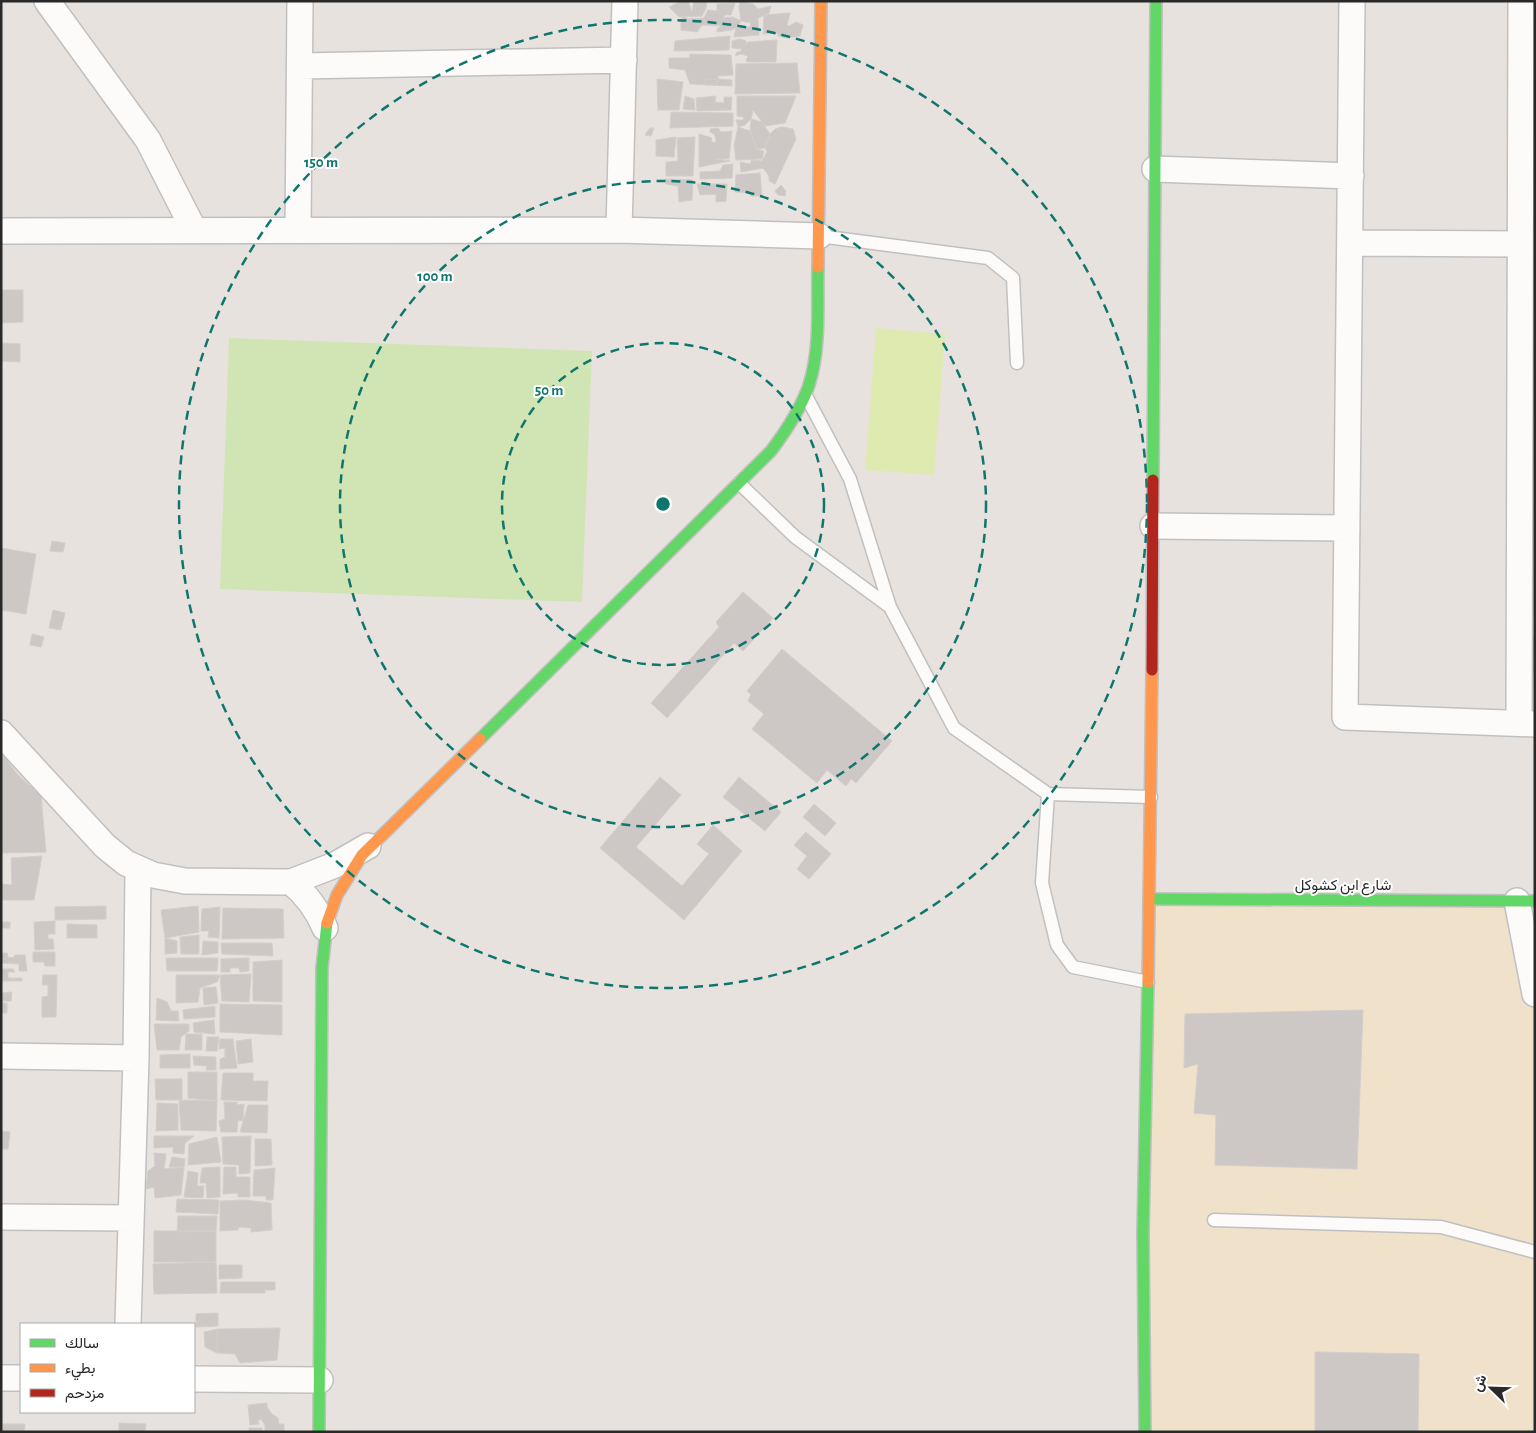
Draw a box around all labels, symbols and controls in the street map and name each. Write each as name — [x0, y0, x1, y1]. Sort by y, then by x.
text: 150 m — [304, 155, 338, 170]
text: 100 m — [417, 269, 453, 284]
text: 50 m — [535, 383, 563, 398]
centre of rings — [654, 495, 672, 513]
street label: شارع ابن كشوكل — [1295, 878, 1391, 896]
legend — [20, 1323, 195, 1413]
text: سالك — [65, 1336, 99, 1351]
text: بطيء — [65, 1361, 95, 1381]
north arrow — [1466, 1363, 1516, 1413]
text: ش — [1470, 1373, 1491, 1394]
text: مزدحم — [65, 1386, 104, 1403]

